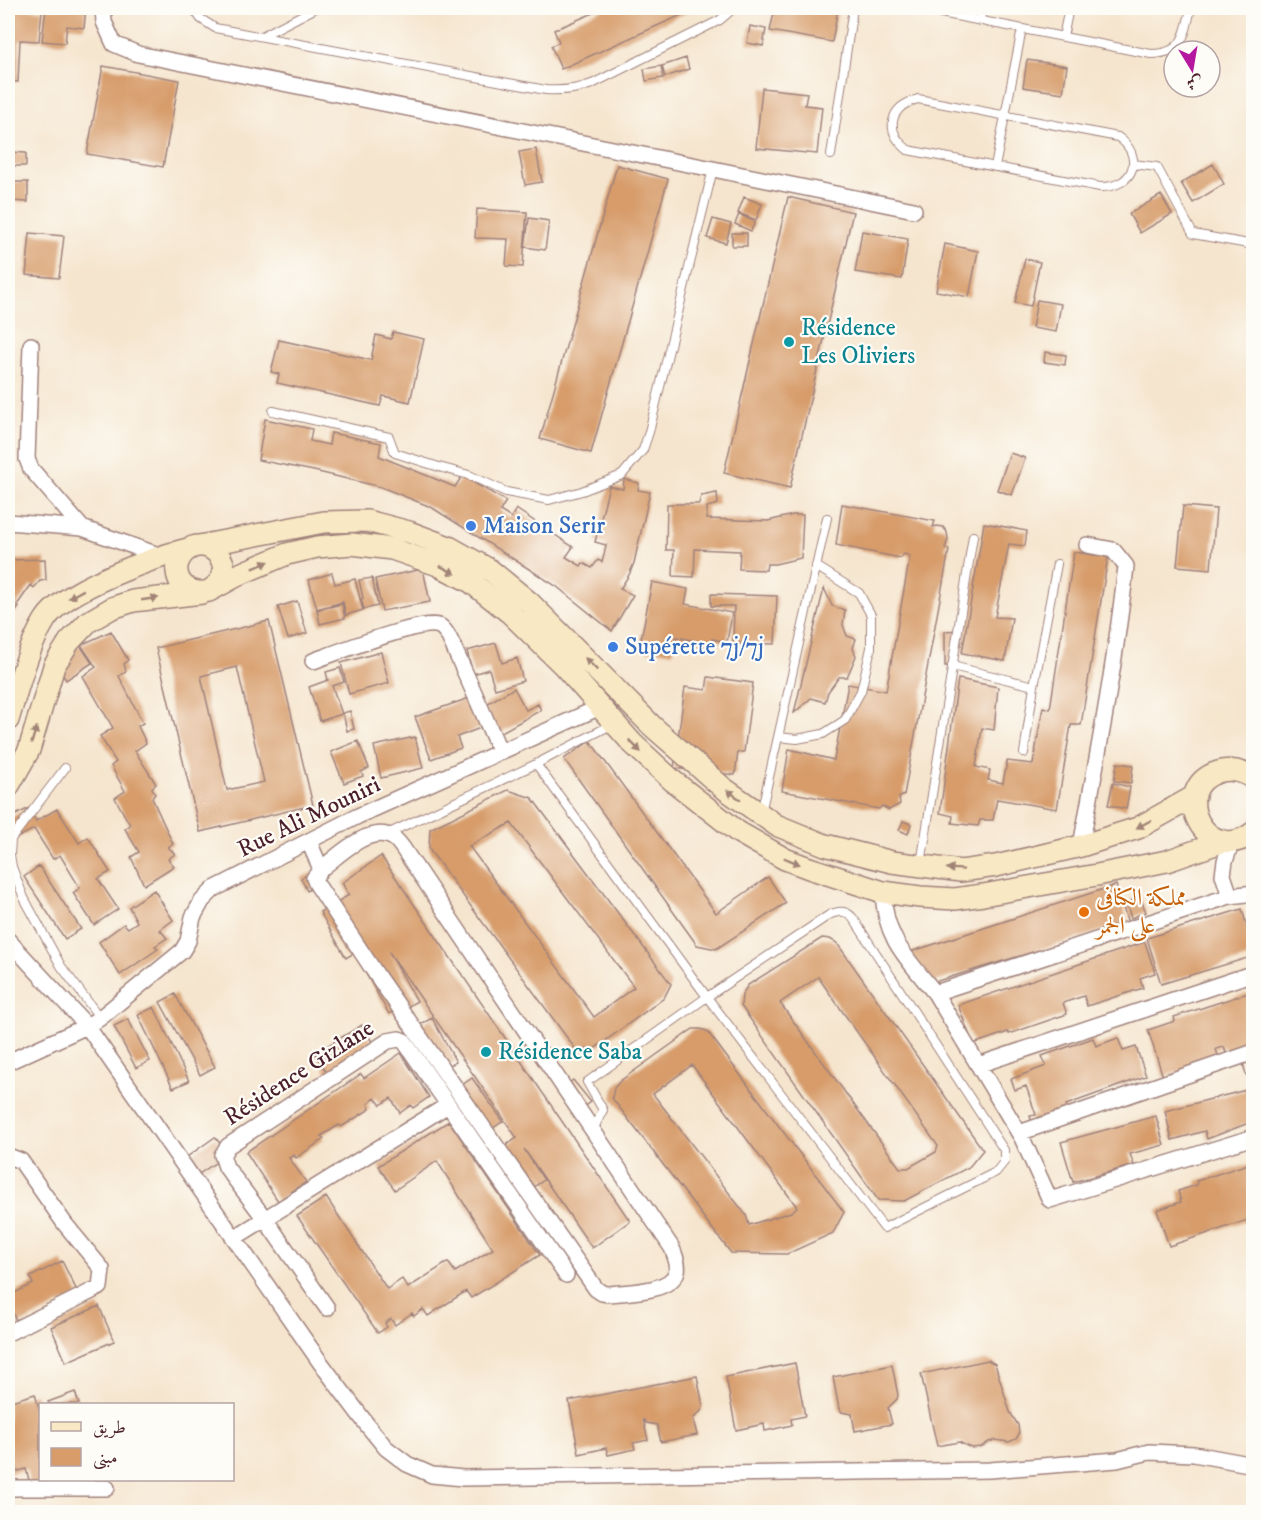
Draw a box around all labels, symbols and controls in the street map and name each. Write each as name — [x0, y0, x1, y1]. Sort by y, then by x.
north arrow — [1162, 39, 1222, 99]
text: ش — [1185, 71, 1204, 94]
place label: Résidence Les Oliviers — [801, 313, 915, 371]
marker: Résidence Les Oliviers — [782, 335, 796, 349]
place label: Maison Serir — [483, 511, 605, 541]
marker: Maison Serir — [464, 519, 478, 533]
one-way arrow — [252, 560, 270, 569]
one-way arrow — [440, 566, 457, 575]
one-way arrow — [67, 589, 84, 599]
one-way arrow — [141, 594, 160, 603]
place label: Supérette 7j/7j — [625, 632, 764, 662]
marker: Supérette 7j/7j — [606, 640, 620, 654]
one-way arrow — [584, 657, 598, 671]
one-way arrow — [30, 726, 39, 744]
one-way arrow — [628, 738, 642, 752]
street label: Rue Ali Mouniri — [233, 770, 385, 864]
one-way arrow — [727, 789, 743, 801]
one-way arrow — [1135, 819, 1152, 829]
one-way arrow — [783, 856, 801, 866]
one-way arrow — [946, 865, 965, 874]
place label: مملكة الكنافى على الجمر — [1093, 883, 1187, 942]
marker: مملكة الكنافى على الجمر — [1077, 905, 1091, 919]
street label: Résidence Gizlane — [218, 1013, 380, 1133]
place label: Résidence Saba — [498, 1037, 643, 1067]
marker: Résidence Saba — [479, 1045, 493, 1059]
legend — [39, 1403, 234, 1481]
text: طريق — [93, 1417, 126, 1439]
text: مبنى — [93, 1447, 118, 1470]

